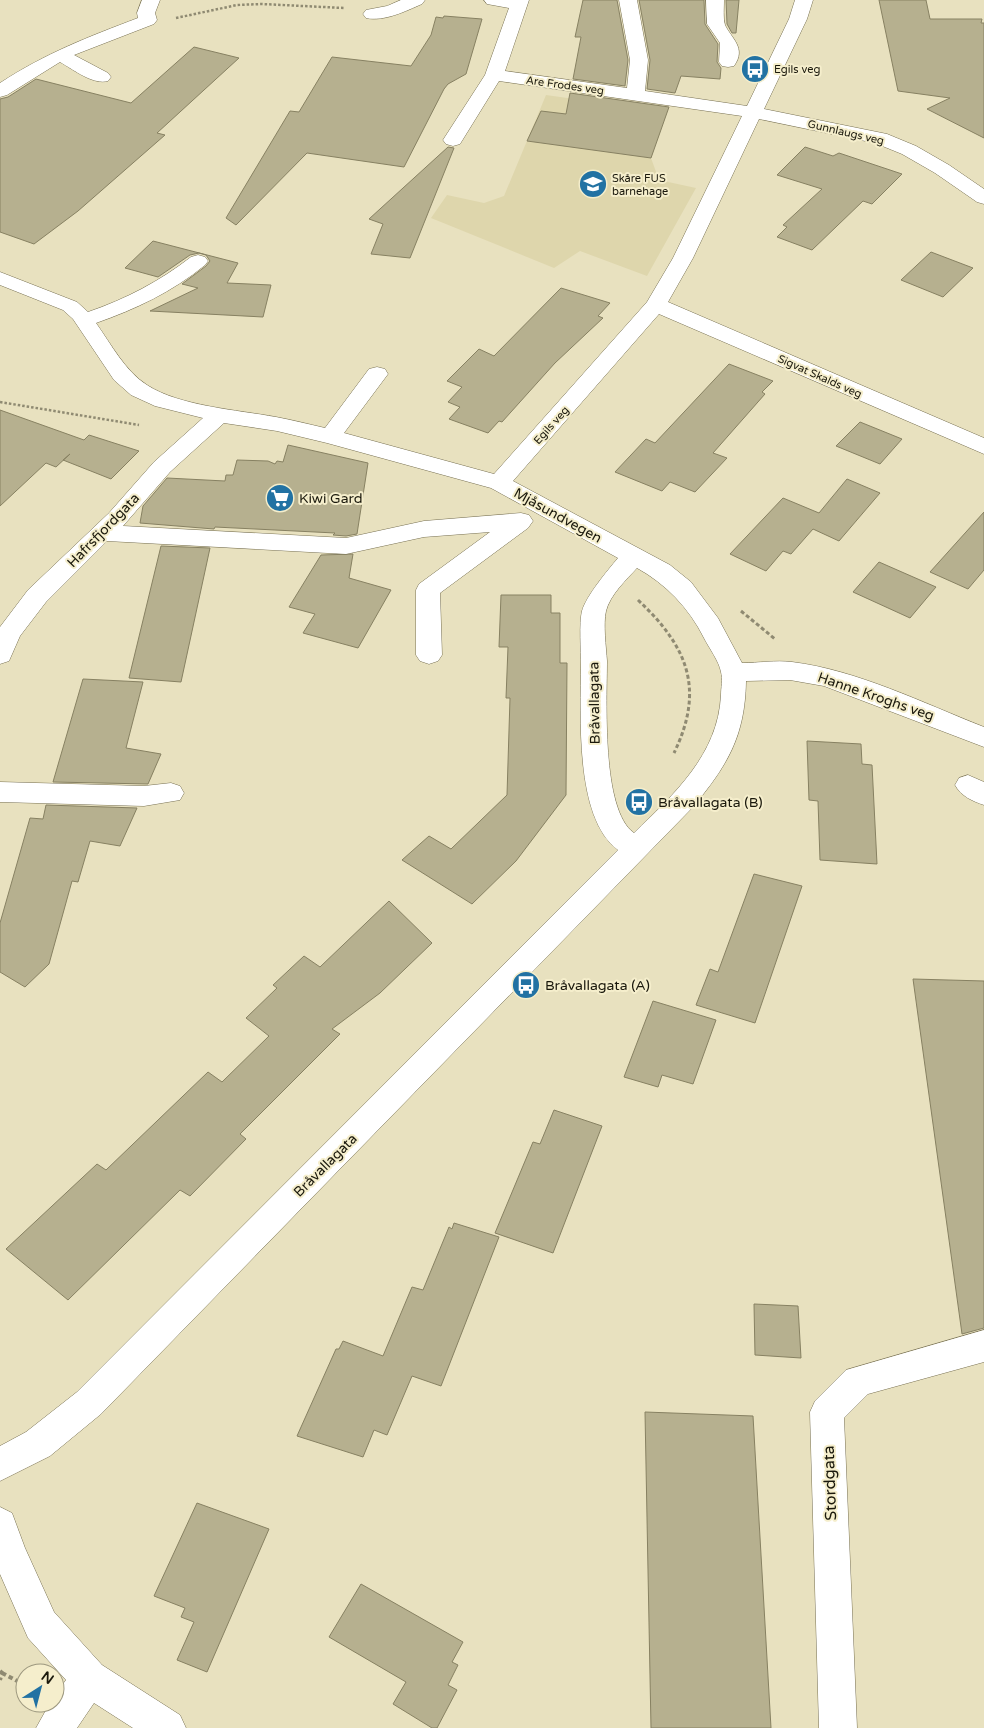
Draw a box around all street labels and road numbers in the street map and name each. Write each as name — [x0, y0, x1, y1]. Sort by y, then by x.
street label: Are Frodes veg — [525, 74, 605, 97]
street label: Gunnlaugs veg — [806, 117, 885, 148]
street label: Sigvat Skalds veg — [776, 352, 864, 401]
street label: Egils veg — [531, 404, 572, 447]
street label: Mjåsundvegen — [511, 484, 605, 547]
street label: Hafrsfjordgata — [64, 490, 143, 571]
street label: Bråvallagata — [585, 662, 604, 744]
street label: Hanne Kroghs veg — [815, 669, 936, 724]
street label: Bråvallagata — [290, 1130, 361, 1201]
street label: Stordgata — [819, 1445, 841, 1521]

